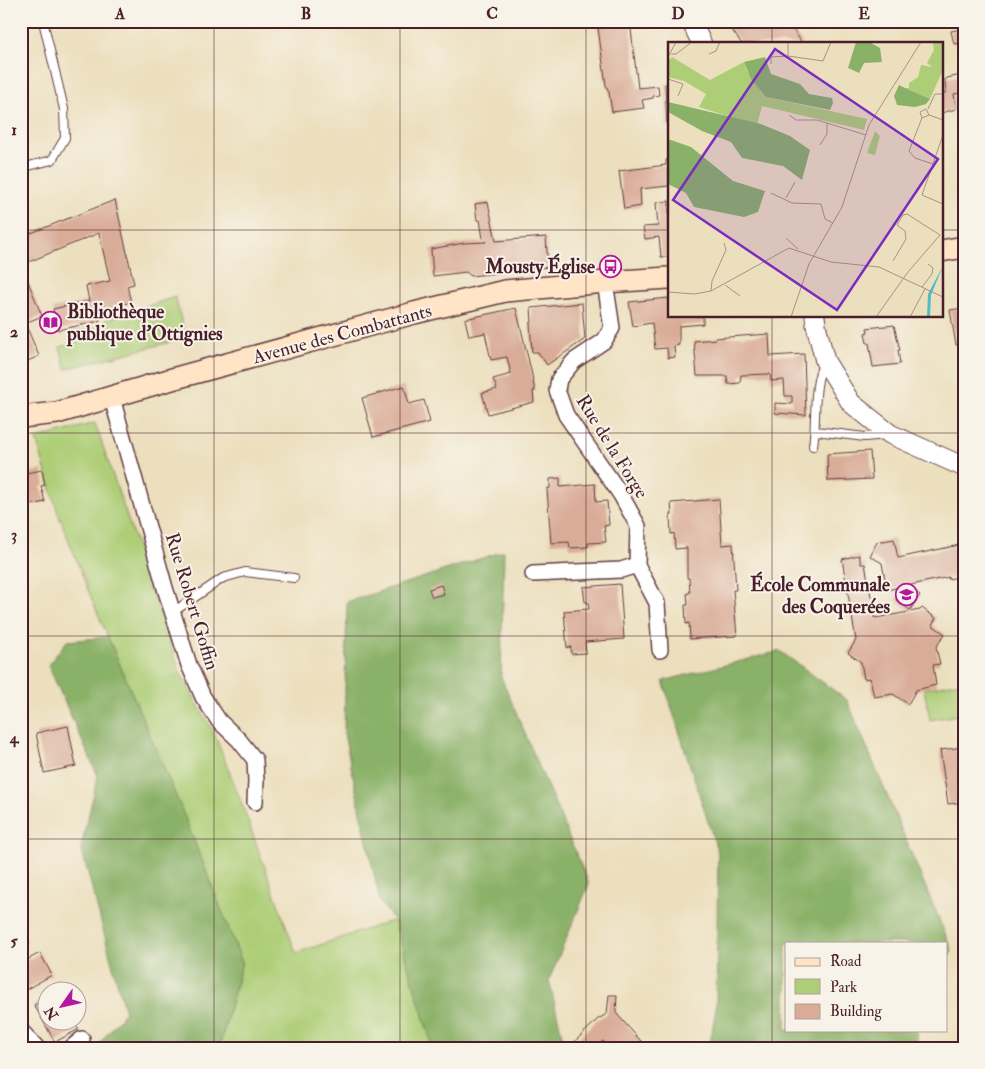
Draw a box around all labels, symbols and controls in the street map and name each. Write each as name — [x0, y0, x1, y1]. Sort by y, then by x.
text: A — [114, 4, 126, 24]
text: B — [301, 4, 311, 24]
text: C — [486, 4, 498, 24]
text: D — [671, 4, 685, 24]
text: E — [858, 4, 870, 24]
inset map — [668, 42, 942, 318]
text: 1 — [11, 120, 17, 140]
place label: Mousty Église — [485, 253, 595, 280]
bus stop icon: Mousty Église — [599, 254, 623, 278]
street label: Avenue des Combattants — [249, 299, 434, 370]
place label: Bibliothèque publique d'Ottignies — [66, 300, 223, 347]
library icon: Bibliothèque publique d'Ottignies — [39, 310, 63, 334]
text: 2 — [10, 322, 18, 342]
street label: Rue de la Forge — [571, 390, 654, 503]
text: 3 — [11, 525, 17, 545]
street label: Rue Robert Goffin — [160, 530, 224, 673]
place label: École Communale des Coquerées — [750, 571, 890, 620]
school or university icon: École Communale des Coquerées — [894, 583, 918, 607]
text: 4 — [9, 728, 20, 748]
text: 5 — [10, 931, 18, 951]
legend — [785, 942, 948, 1032]
text: Road — [830, 952, 862, 971]
text: Park — [830, 978, 857, 997]
north arrow — [38, 982, 88, 1032]
text: Building — [830, 1002, 882, 1021]
text: N — [41, 1003, 63, 1024]

